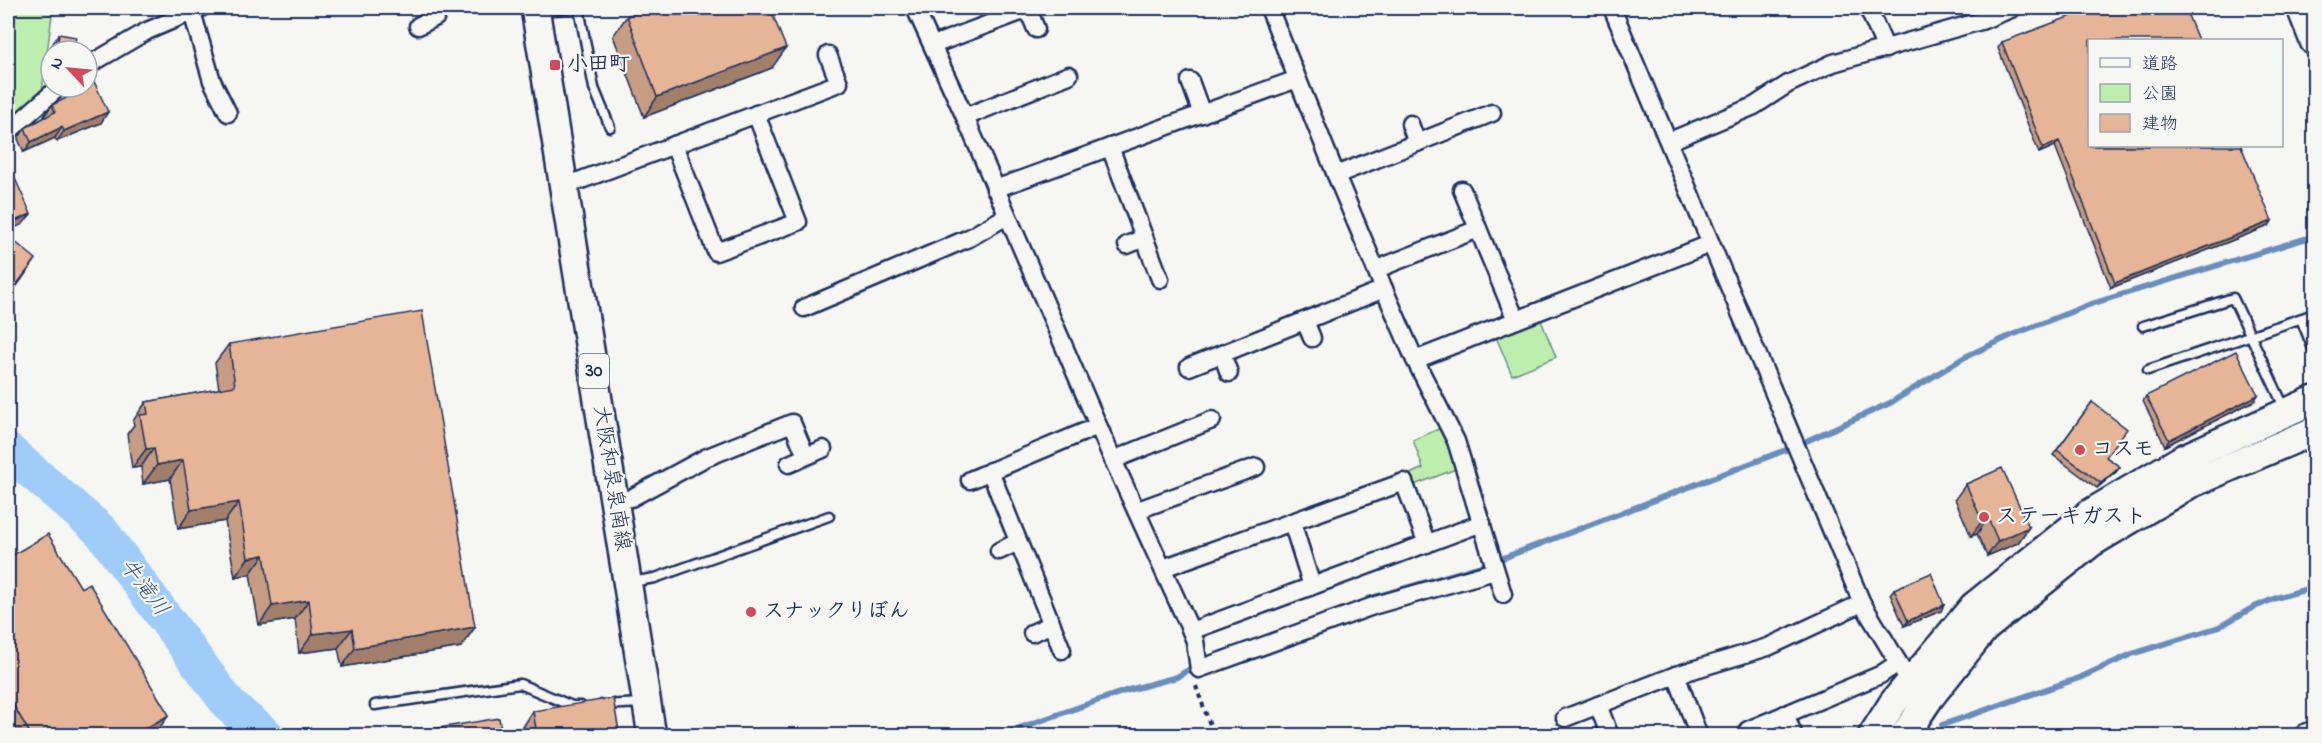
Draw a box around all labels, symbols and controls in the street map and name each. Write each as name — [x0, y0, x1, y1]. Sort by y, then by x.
north arrow — [39, 39, 99, 99]
legend — [2088, 39, 2283, 147]
place label: 小田町 — [567, 50, 630, 80]
text: 道路 — [2142, 52, 2178, 78]
text: N — [44, 53, 71, 73]
marker: 小田町 — [548, 58, 562, 72]
text: 公園 — [2142, 82, 2178, 108]
text: 建物 — [2142, 112, 2178, 138]
road number: 30 — [579, 354, 609, 388]
street label: 大阪和泉泉南線 — [585, 403, 637, 553]
place label: コスモ — [2092, 435, 2154, 465]
marker: コスモ — [2073, 443, 2087, 457]
place label: ステーキガスト — [1996, 502, 2146, 532]
marker: ステーキガスト — [1977, 510, 1991, 524]
water label: 牛滝川 — [110, 552, 176, 624]
place label: スナックりぼん — [763, 597, 910, 627]
marker: スナックりぼん — [744, 605, 758, 619]

